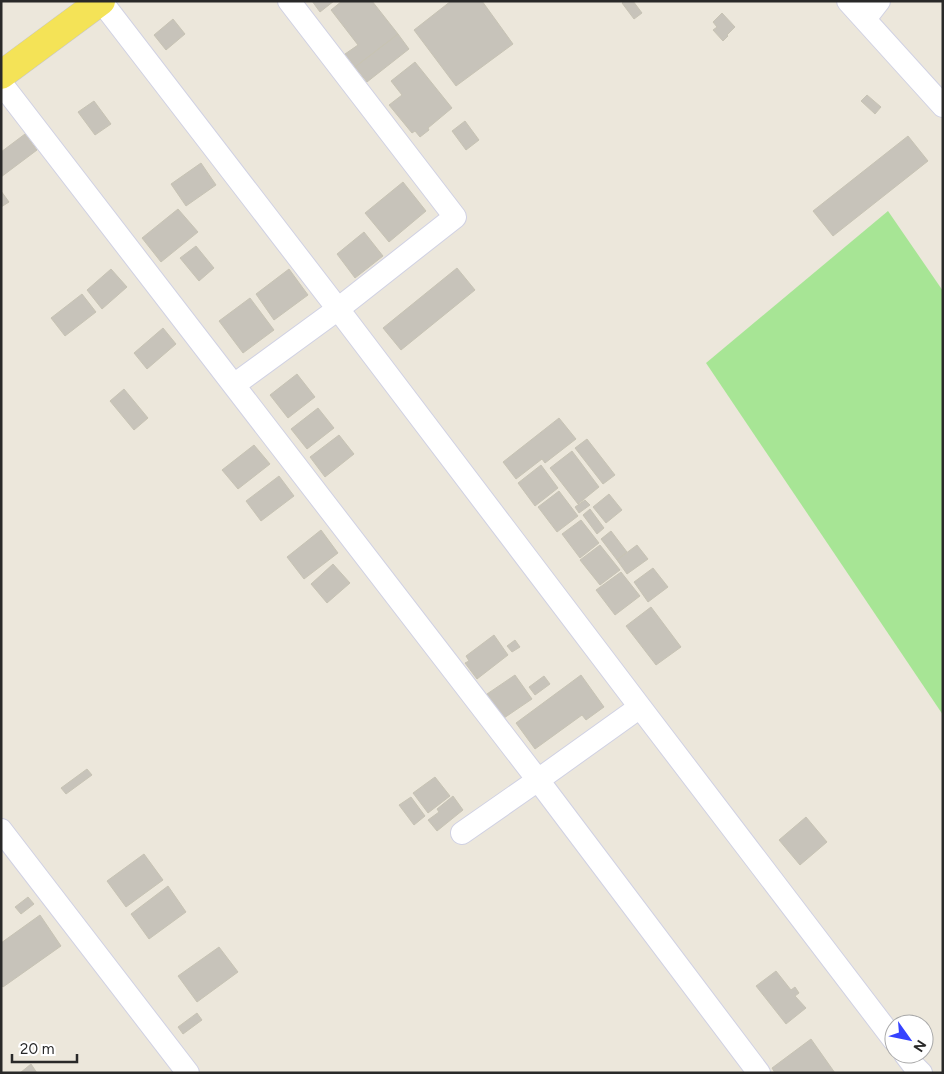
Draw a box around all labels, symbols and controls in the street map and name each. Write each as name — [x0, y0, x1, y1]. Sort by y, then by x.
north arrow — [884, 1014, 934, 1064]
scale bar — [12, 1032, 78, 1064]
text: N — [909, 1037, 930, 1055]
text: 20 m — [20, 1040, 54, 1058]

